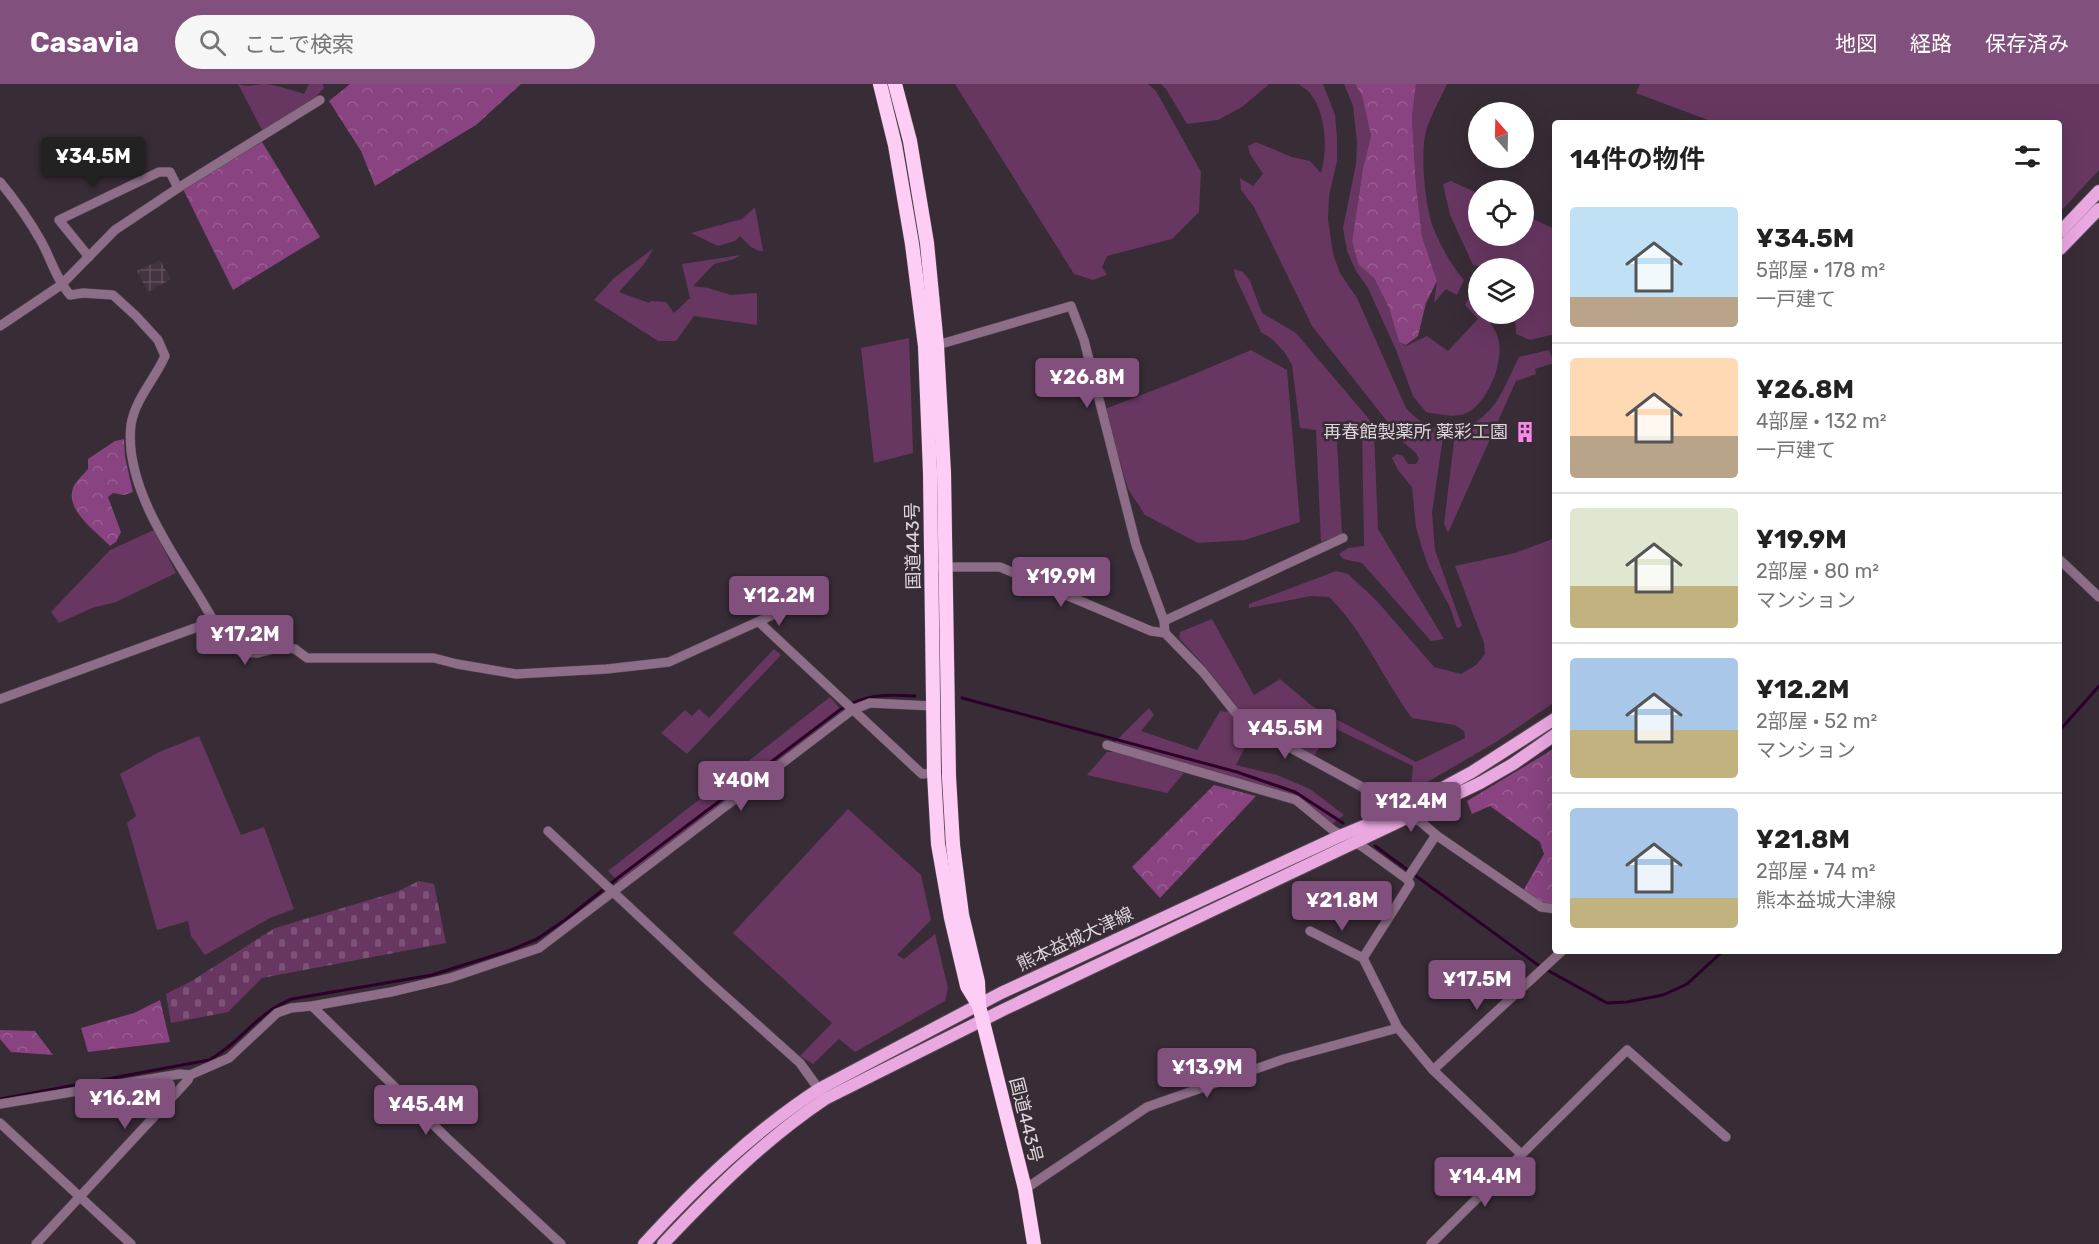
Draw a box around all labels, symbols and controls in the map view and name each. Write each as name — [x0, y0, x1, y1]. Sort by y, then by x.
search box — [175, 15, 595, 69]
text: Casavia — [30, 26, 139, 59]
icon: search — [196, 26, 229, 59]
text: ここで検索 — [244, 31, 354, 58]
text: 地図 — [1835, 31, 1877, 56]
text: 経路 — [1910, 31, 1952, 56]
text: 保存済み — [1985, 31, 2069, 56]
north arrow — [1468, 102, 1534, 168]
map controls — [1468, 102, 1534, 324]
pin: ¥34.5M — [44, 137, 142, 188]
icon: filters — [2011, 140, 2044, 173]
text: ¥34.5M — [55, 144, 131, 168]
text: 14件の物件 — [1570, 144, 1705, 175]
button: locate — [1468, 180, 1534, 246]
text: ¥34.5M — [1756, 223, 1854, 254]
icon: home — [1618, 231, 1690, 303]
button: layers — [1468, 258, 1534, 324]
text: 5部屋 · 178 m² — [1756, 258, 1885, 282]
text: 一戸建て — [1756, 287, 1836, 311]
pin: ¥26.8M — [1038, 358, 1136, 409]
text: ¥26.8M — [1049, 365, 1125, 389]
text: ¥26.8M — [1756, 374, 1854, 405]
icon: home — [1618, 382, 1690, 454]
text: 4部屋 · 132 m² — [1756, 409, 1887, 433]
building icon: 再春館製薬所 薬彩工園 — [1513, 420, 1537, 444]
place label: 再春館製薬所 薬彩工園 — [1324, 421, 1508, 443]
text: 一戸建て — [1756, 438, 1836, 462]
street label: 国道443号 — [901, 502, 925, 590]
text: ¥19.9M — [1756, 524, 1847, 555]
icon: home — [1618, 532, 1690, 604]
pin: ¥19.9M — [1012, 557, 1110, 608]
text: 2部屋 · 80 m² — [1756, 559, 1879, 583]
text: ¥19.9M — [1026, 564, 1096, 588]
pin: ¥12.2M — [730, 576, 828, 627]
text: ¥12.2M — [743, 583, 815, 607]
text: マンション — [1756, 588, 1856, 612]
pin: ¥17.2M — [196, 615, 294, 666]
text: ¥17.2M — [210, 622, 280, 646]
text: ¥12.2M — [1756, 674, 1850, 705]
icon: home — [1618, 682, 1690, 754]
pin: ¥45.5M — [1236, 709, 1334, 760]
text: 2部屋 · 52 m² — [1756, 709, 1877, 733]
text: ¥45.5M — [1247, 716, 1323, 740]
text: マンション — [1756, 738, 1856, 762]
pin: ¥40M — [705, 761, 777, 812]
text: ¥40M — [712, 768, 770, 792]
pin: ¥12.4M — [1362, 782, 1460, 833]
text: ¥12.4M — [1375, 789, 1447, 813]
text: ¥21.8M — [1756, 824, 1850, 855]
icon: home — [1618, 832, 1690, 904]
text: 2部屋 · 74 m² — [1756, 859, 1876, 883]
pin: ¥21.8M — [1293, 881, 1391, 932]
text: ¥21.8M — [1306, 888, 1378, 912]
text: 熊本益城大津線 — [1756, 888, 1896, 912]
street label: 熊本益城大津線 — [1013, 902, 1137, 976]
pin: ¥17.5M — [1428, 960, 1526, 1011]
text: ¥17.5M — [1442, 967, 1512, 991]
pin: ¥13.9M — [1158, 1048, 1256, 1099]
text: ¥13.9M — [1171, 1055, 1243, 1079]
street label: 国道443号 — [1005, 1075, 1047, 1165]
pin: ¥16.2M — [76, 1079, 174, 1130]
pin: ¥45.4M — [377, 1085, 475, 1136]
text: ¥16.2M — [89, 1086, 161, 1110]
text: ¥45.4M — [388, 1092, 464, 1116]
pin: ¥14.4M — [1436, 1157, 1534, 1208]
text: ¥14.4M — [1449, 1164, 1522, 1188]

